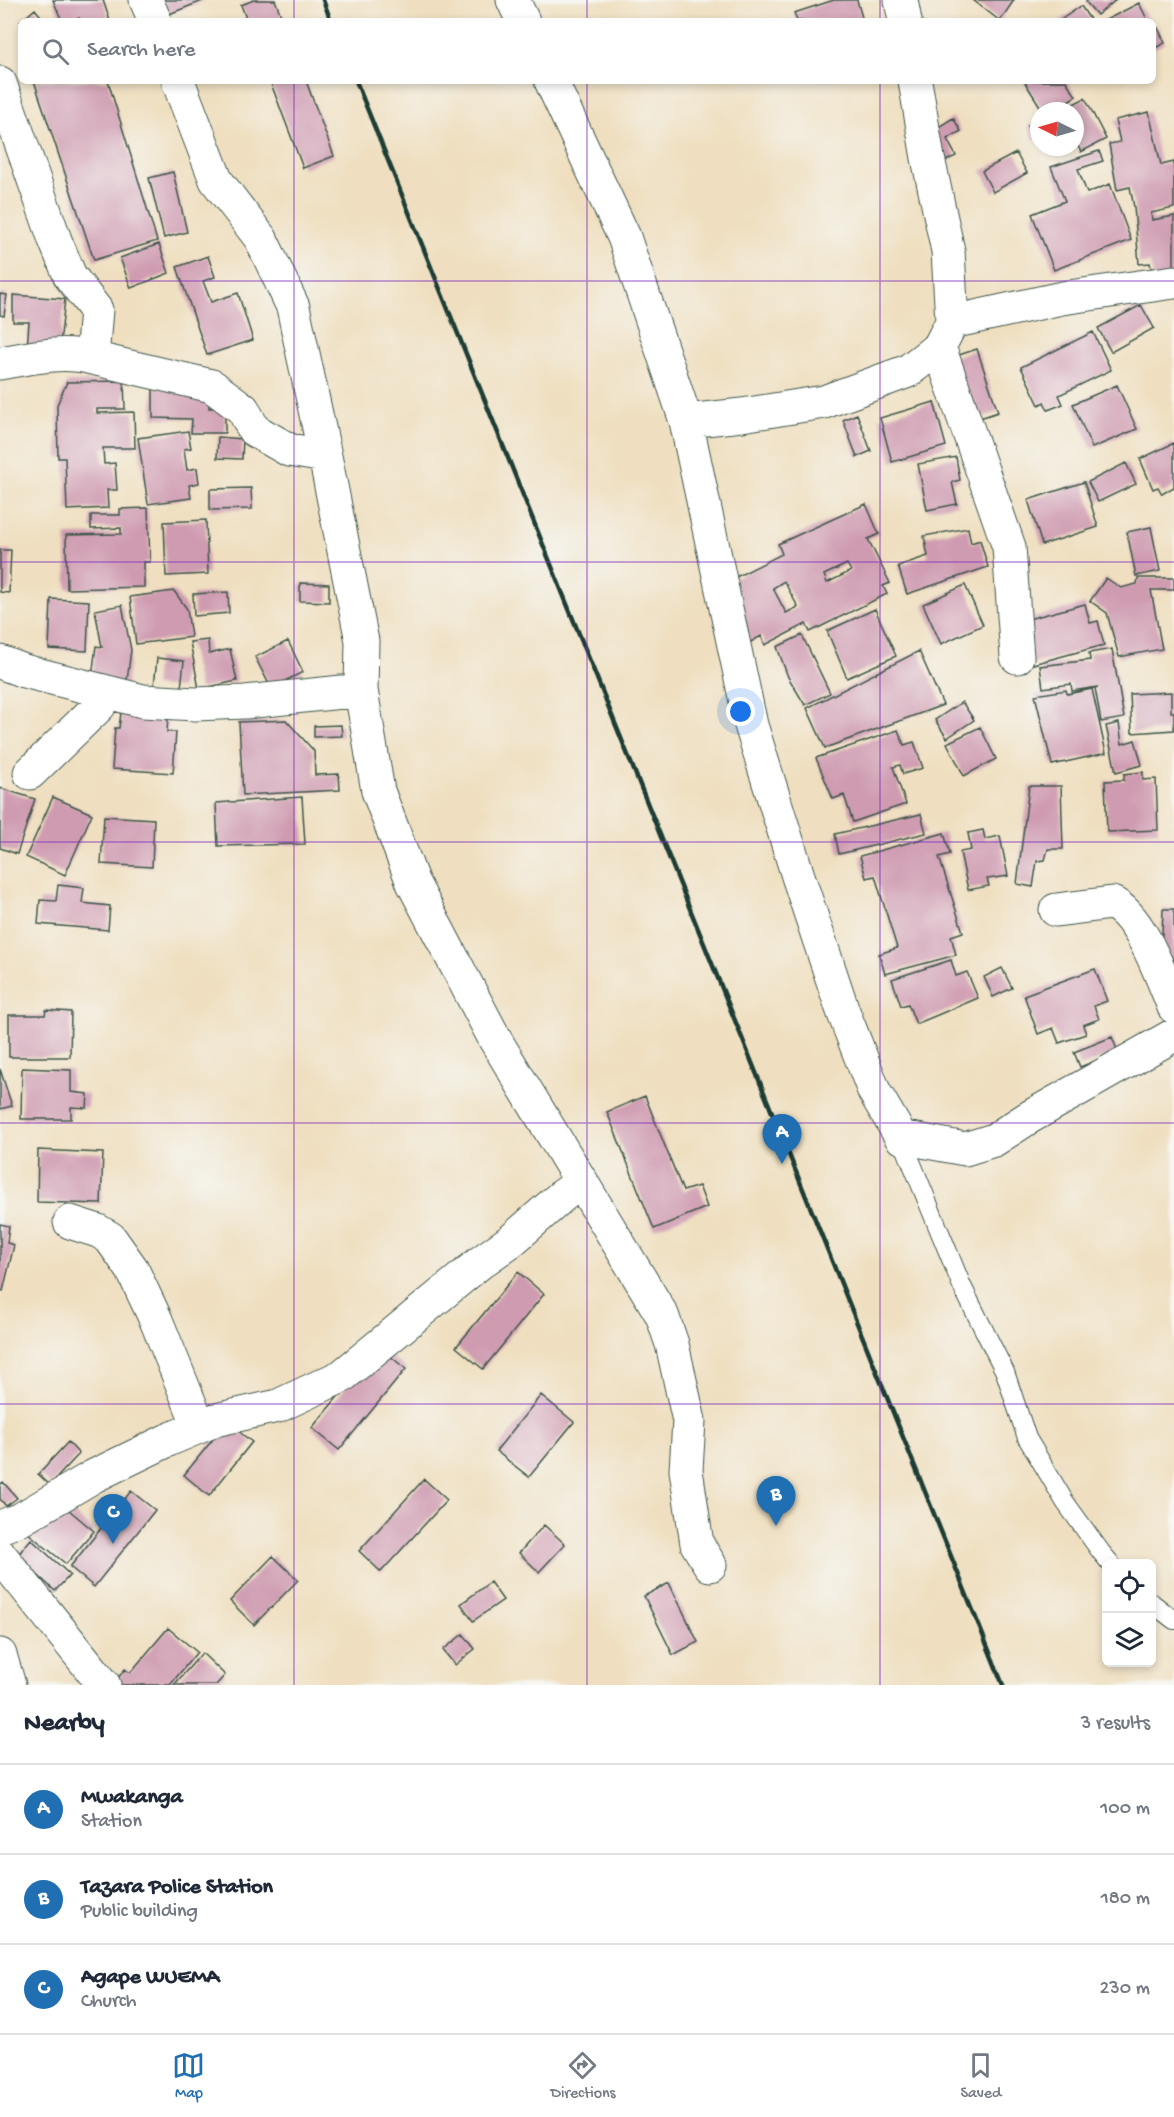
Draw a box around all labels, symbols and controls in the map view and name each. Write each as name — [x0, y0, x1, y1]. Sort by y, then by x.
search box — [18, 18, 1156, 84]
icon: search — [39, 35, 72, 68]
text: Search here — [87, 38, 195, 64]
north arrow — [1030, 102, 1084, 156]
your location — [726, 697, 755, 726]
pin: A — [762, 1114, 802, 1164]
pin: B — [756, 1476, 796, 1526]
pin: C — [94, 1494, 132, 1544]
map controls — [1102, 1559, 1156, 1667]
button: locate — [1102, 1559, 1156, 1613]
button: layers — [1102, 1613, 1156, 1667]
text: Nearby — [24, 1709, 105, 1740]
text: 3 results — [1081, 1713, 1150, 1736]
text: Mwakanga — [81, 1785, 183, 1811]
text: A — [38, 1798, 49, 1821]
text: 100 m — [1100, 1798, 1150, 1821]
text: Station — [81, 1811, 142, 1834]
text: Tazara Police Station — [81, 1875, 273, 1901]
text: B — [38, 1888, 49, 1911]
text: 180 m — [1101, 1888, 1150, 1911]
text: Public building — [81, 1901, 198, 1924]
text: Agape WUEMA — [81, 1965, 219, 1991]
text: C — [38, 1978, 49, 2001]
text: 230 m — [1100, 1978, 1150, 2001]
text: Church — [81, 1991, 137, 2014]
tab: Map — [172, 2049, 205, 2104]
tab: Directions — [550, 2049, 616, 2104]
tab: Saved — [960, 2049, 1001, 2104]

